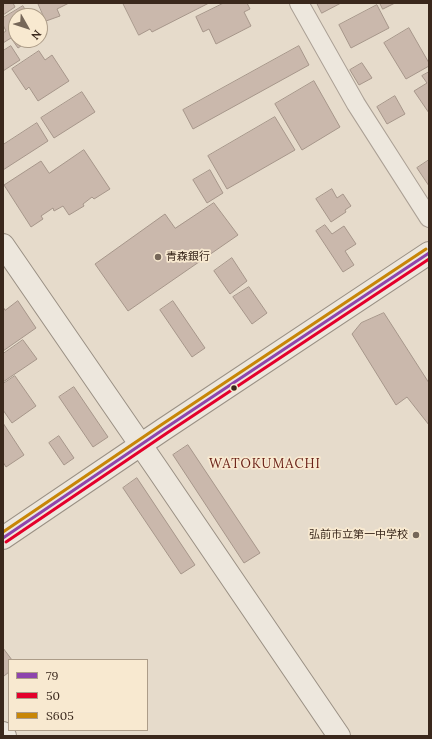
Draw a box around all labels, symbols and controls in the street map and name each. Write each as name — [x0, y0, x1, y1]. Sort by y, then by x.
north arrow — [8, 8, 48, 48]
text: N — [28, 27, 45, 43]
place label: 青森銀行 — [166, 250, 210, 264]
marker: 青森銀行 — [153, 252, 163, 262]
unlabelled marker — [229, 383, 239, 393]
district label: WATOKUMACHI — [209, 456, 321, 472]
place label: 弘前市立第一中学校 — [309, 528, 408, 542]
marker: 弘前市立第一中学校 — [411, 530, 421, 540]
legend — [8, 659, 148, 731]
text: 79 — [46, 668, 58, 683]
text: 50 — [46, 688, 60, 703]
text: S605 — [46, 708, 74, 723]

